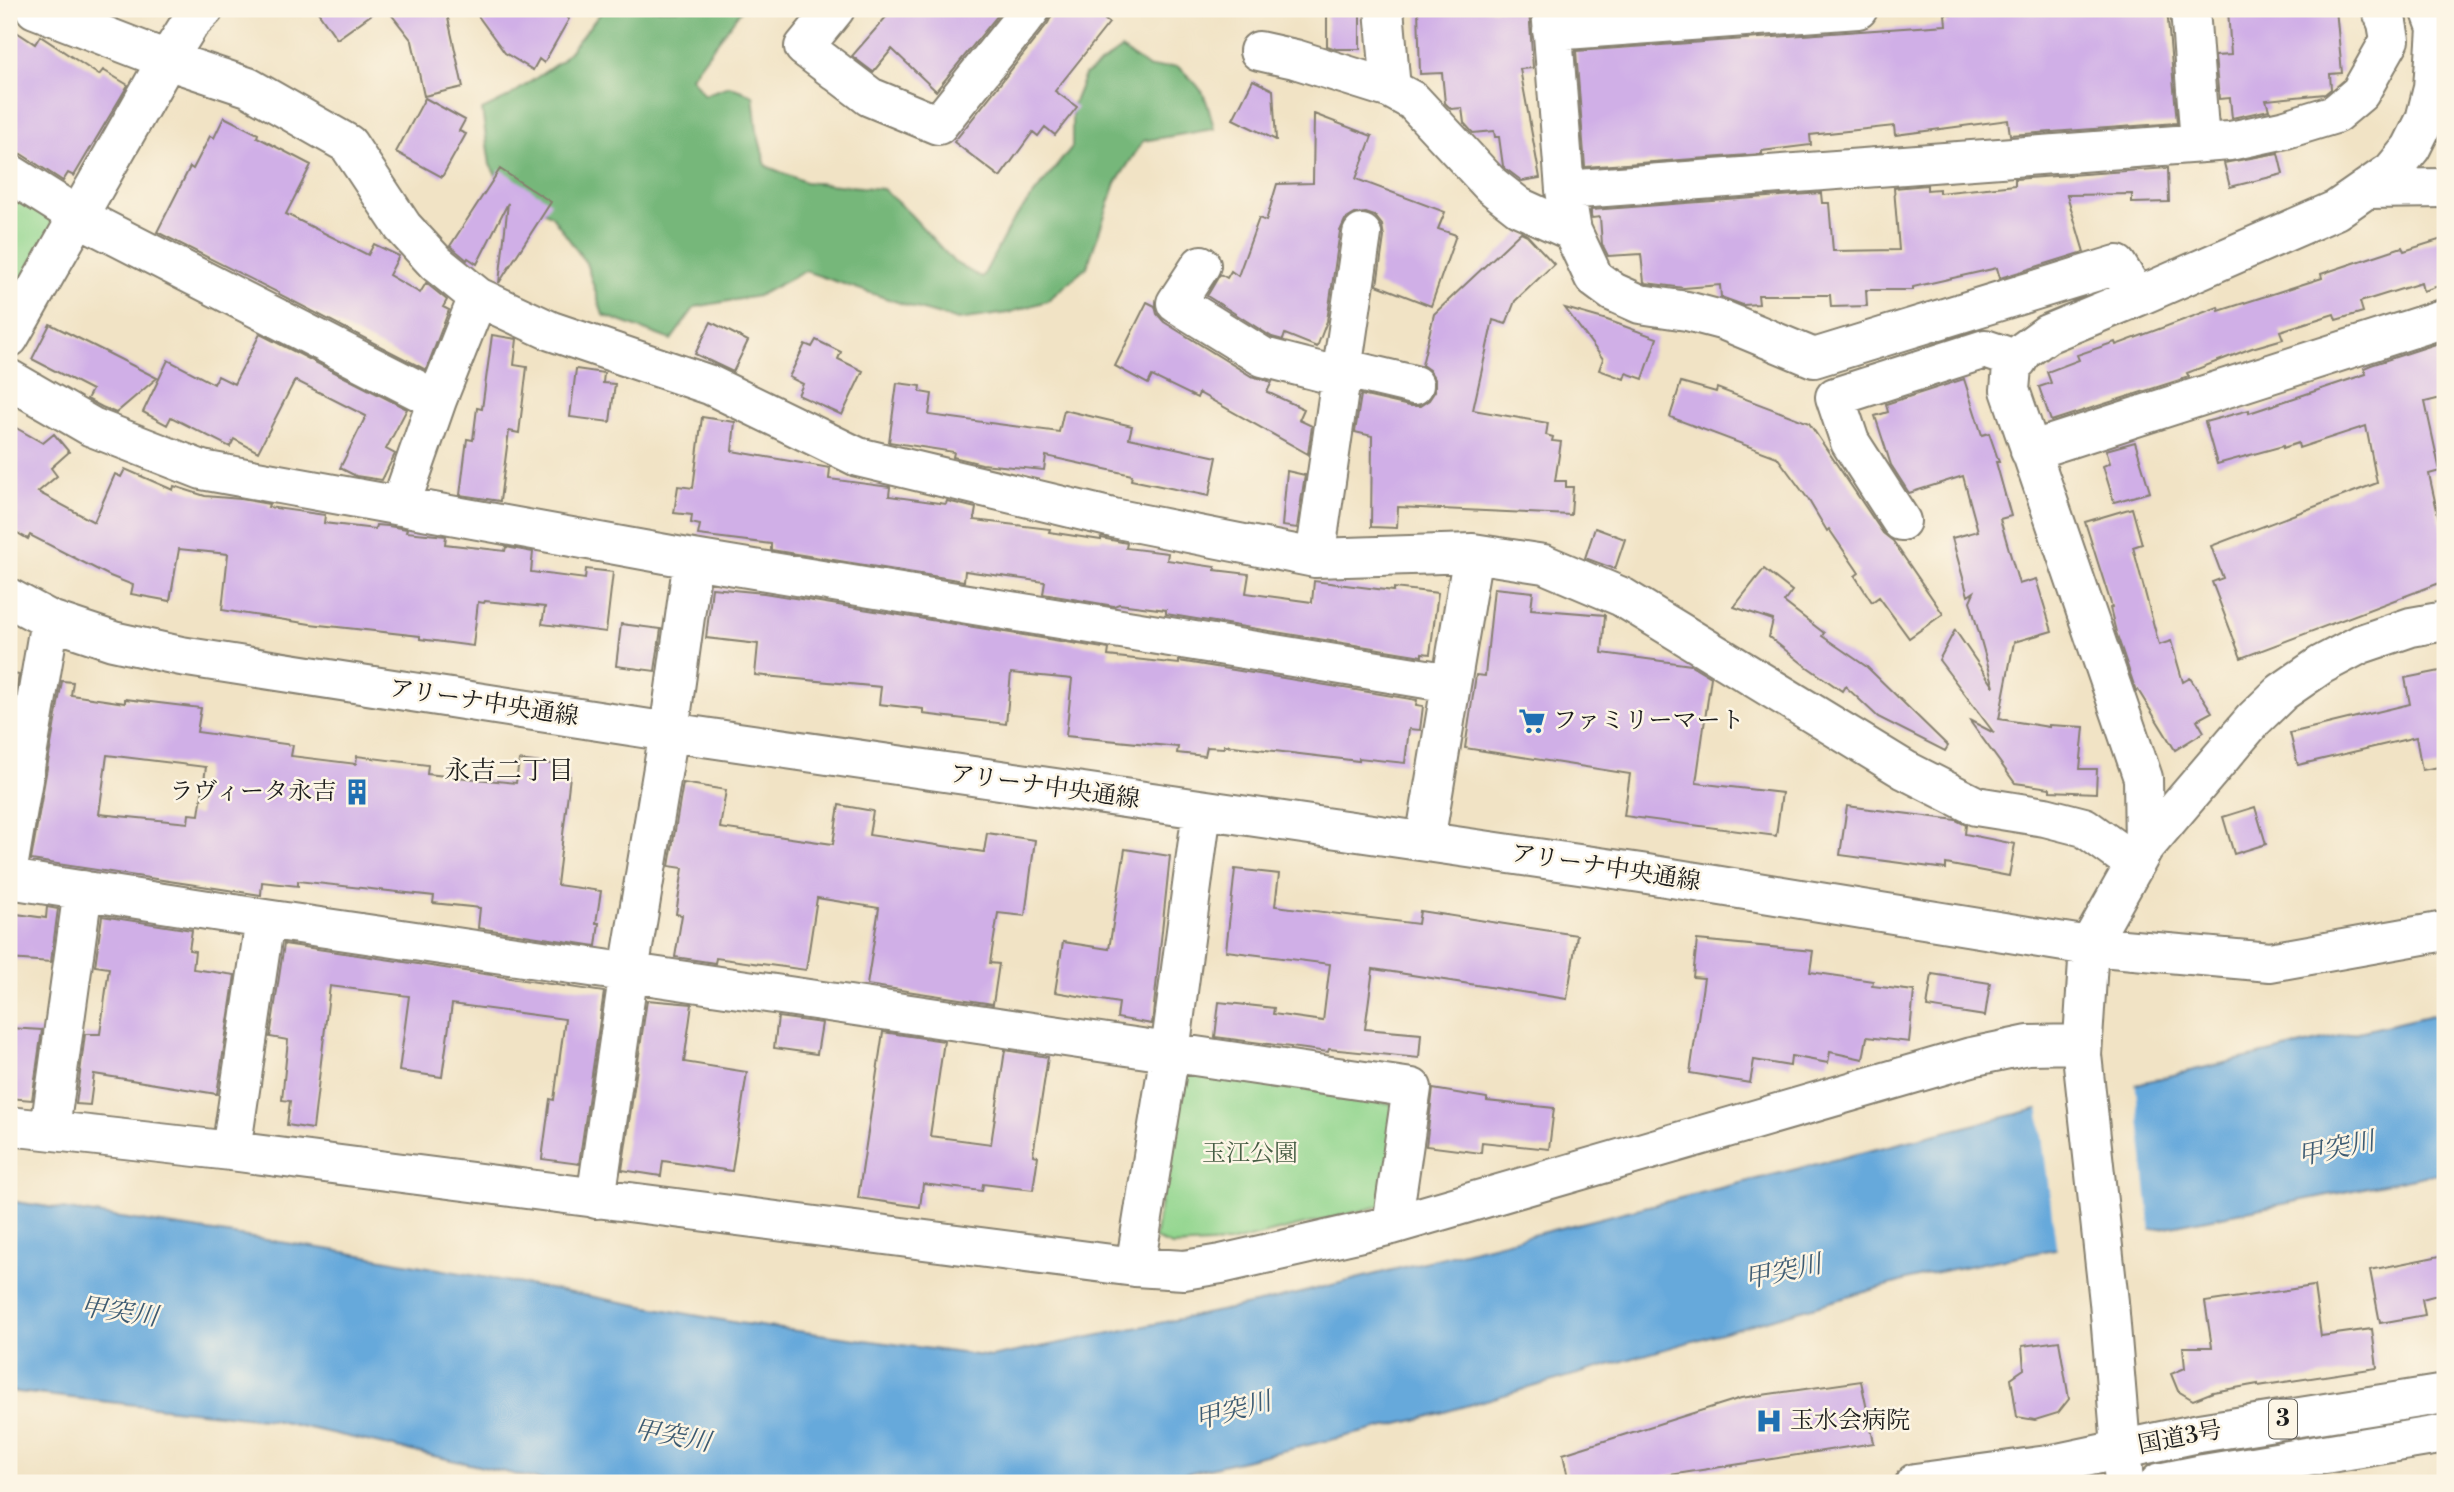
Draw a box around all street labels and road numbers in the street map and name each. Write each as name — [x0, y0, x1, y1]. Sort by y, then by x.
street label: アリーナ中央通線 — [387, 673, 581, 733]
street label: アリーナ中央通線 — [948, 759, 1142, 815]
street label: アリーナ中央通線 — [1509, 838, 1703, 898]
road number: 3 — [2269, 1400, 2297, 1438]
street label: 国道3号 — [2135, 1415, 2225, 1461]

